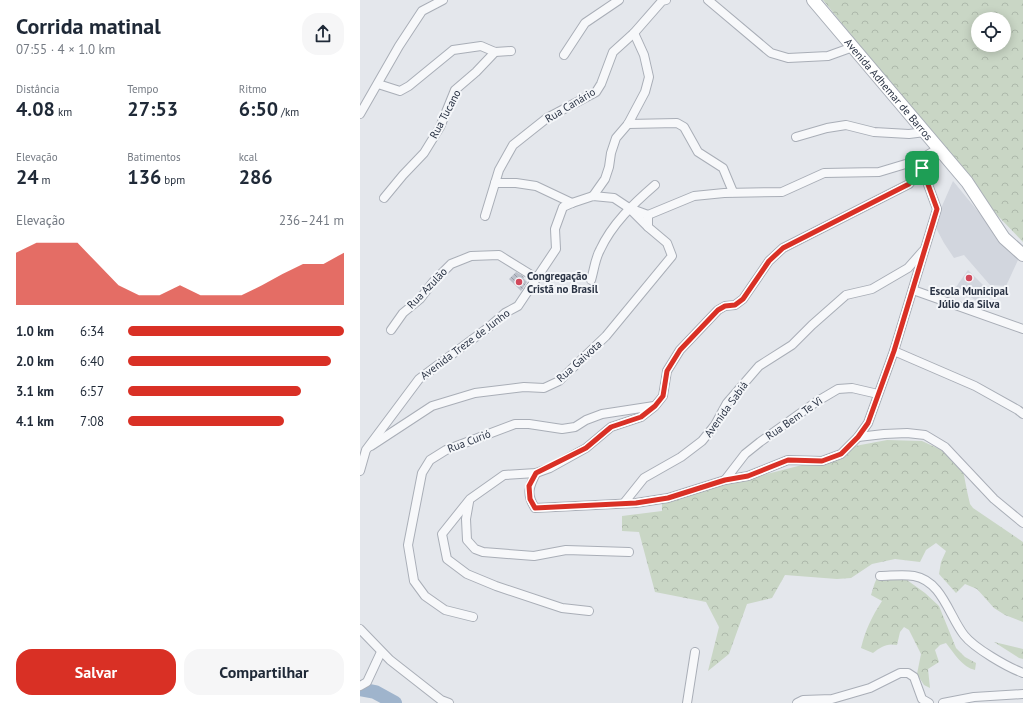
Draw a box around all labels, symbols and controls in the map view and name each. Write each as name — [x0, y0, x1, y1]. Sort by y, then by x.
text: Corrida matinal — [16, 12, 161, 40]
map controls — [971, 12, 1011, 52]
button: locate — [971, 12, 1011, 52]
button: share — [302, 13, 344, 55]
street label: Avenida Adhemar de Barros — [841, 35, 936, 143]
text: 07:55 · 4 × 1.0 km — [16, 41, 115, 58]
text: Distância — [16, 82, 59, 96]
text: Tempo — [127, 82, 158, 96]
text: Ritmo — [239, 82, 267, 96]
street label: Rua Canário — [542, 84, 598, 126]
street label: Rua Tucano — [426, 87, 464, 141]
text: 4.08 — [16, 96, 55, 122]
text: 27:53 — [127, 96, 178, 122]
text: 6:50 — [239, 96, 278, 122]
text: km — [55, 105, 72, 119]
text: /km — [278, 105, 299, 119]
text: Elevação — [16, 150, 58, 164]
text: Batimentos — [127, 150, 181, 164]
text: kcal — [239, 150, 257, 164]
pin — [905, 151, 939, 185]
icon: arrive — [911, 157, 933, 179]
text: 24 — [16, 164, 39, 190]
text: 136 — [127, 164, 161, 190]
text: 286 — [239, 164, 273, 190]
text: m — [39, 173, 51, 187]
text: bpm — [161, 173, 185, 187]
text: Elevação — [16, 212, 65, 229]
text: 236–241 m — [279, 212, 344, 229]
street label: Rua Azulão — [404, 264, 450, 312]
place label: Congregação Cristã no Brasil — [527, 269, 599, 296]
marker: Escola Municipal Júlio da Silva — [964, 273, 974, 283]
marker: Congregação Cristã no Brasil — [514, 277, 524, 287]
place label: Escola Municipal Júlio da Silva — [930, 284, 1009, 311]
street label: Avenida Treze de Junho — [417, 306, 513, 382]
text: 1.0 km — [16, 323, 54, 340]
text: 6:34 — [80, 323, 104, 340]
street label: Rua Gaivota — [553, 337, 605, 385]
text: 2.0 km — [16, 353, 54, 370]
text: 6:40 — [80, 353, 104, 370]
street label: Avenida Sabiá — [701, 378, 751, 440]
text: 3.1 km — [16, 383, 54, 400]
text: 6:57 — [80, 383, 104, 400]
street label: Rua Bem Te Vi — [763, 393, 825, 443]
text: 4.1 km — [16, 413, 54, 430]
text: 7:08 — [80, 413, 104, 430]
street label: Rua Curió — [445, 426, 493, 456]
button: Salvar — [16, 649, 176, 695]
button: Compartilhar — [184, 649, 344, 695]

